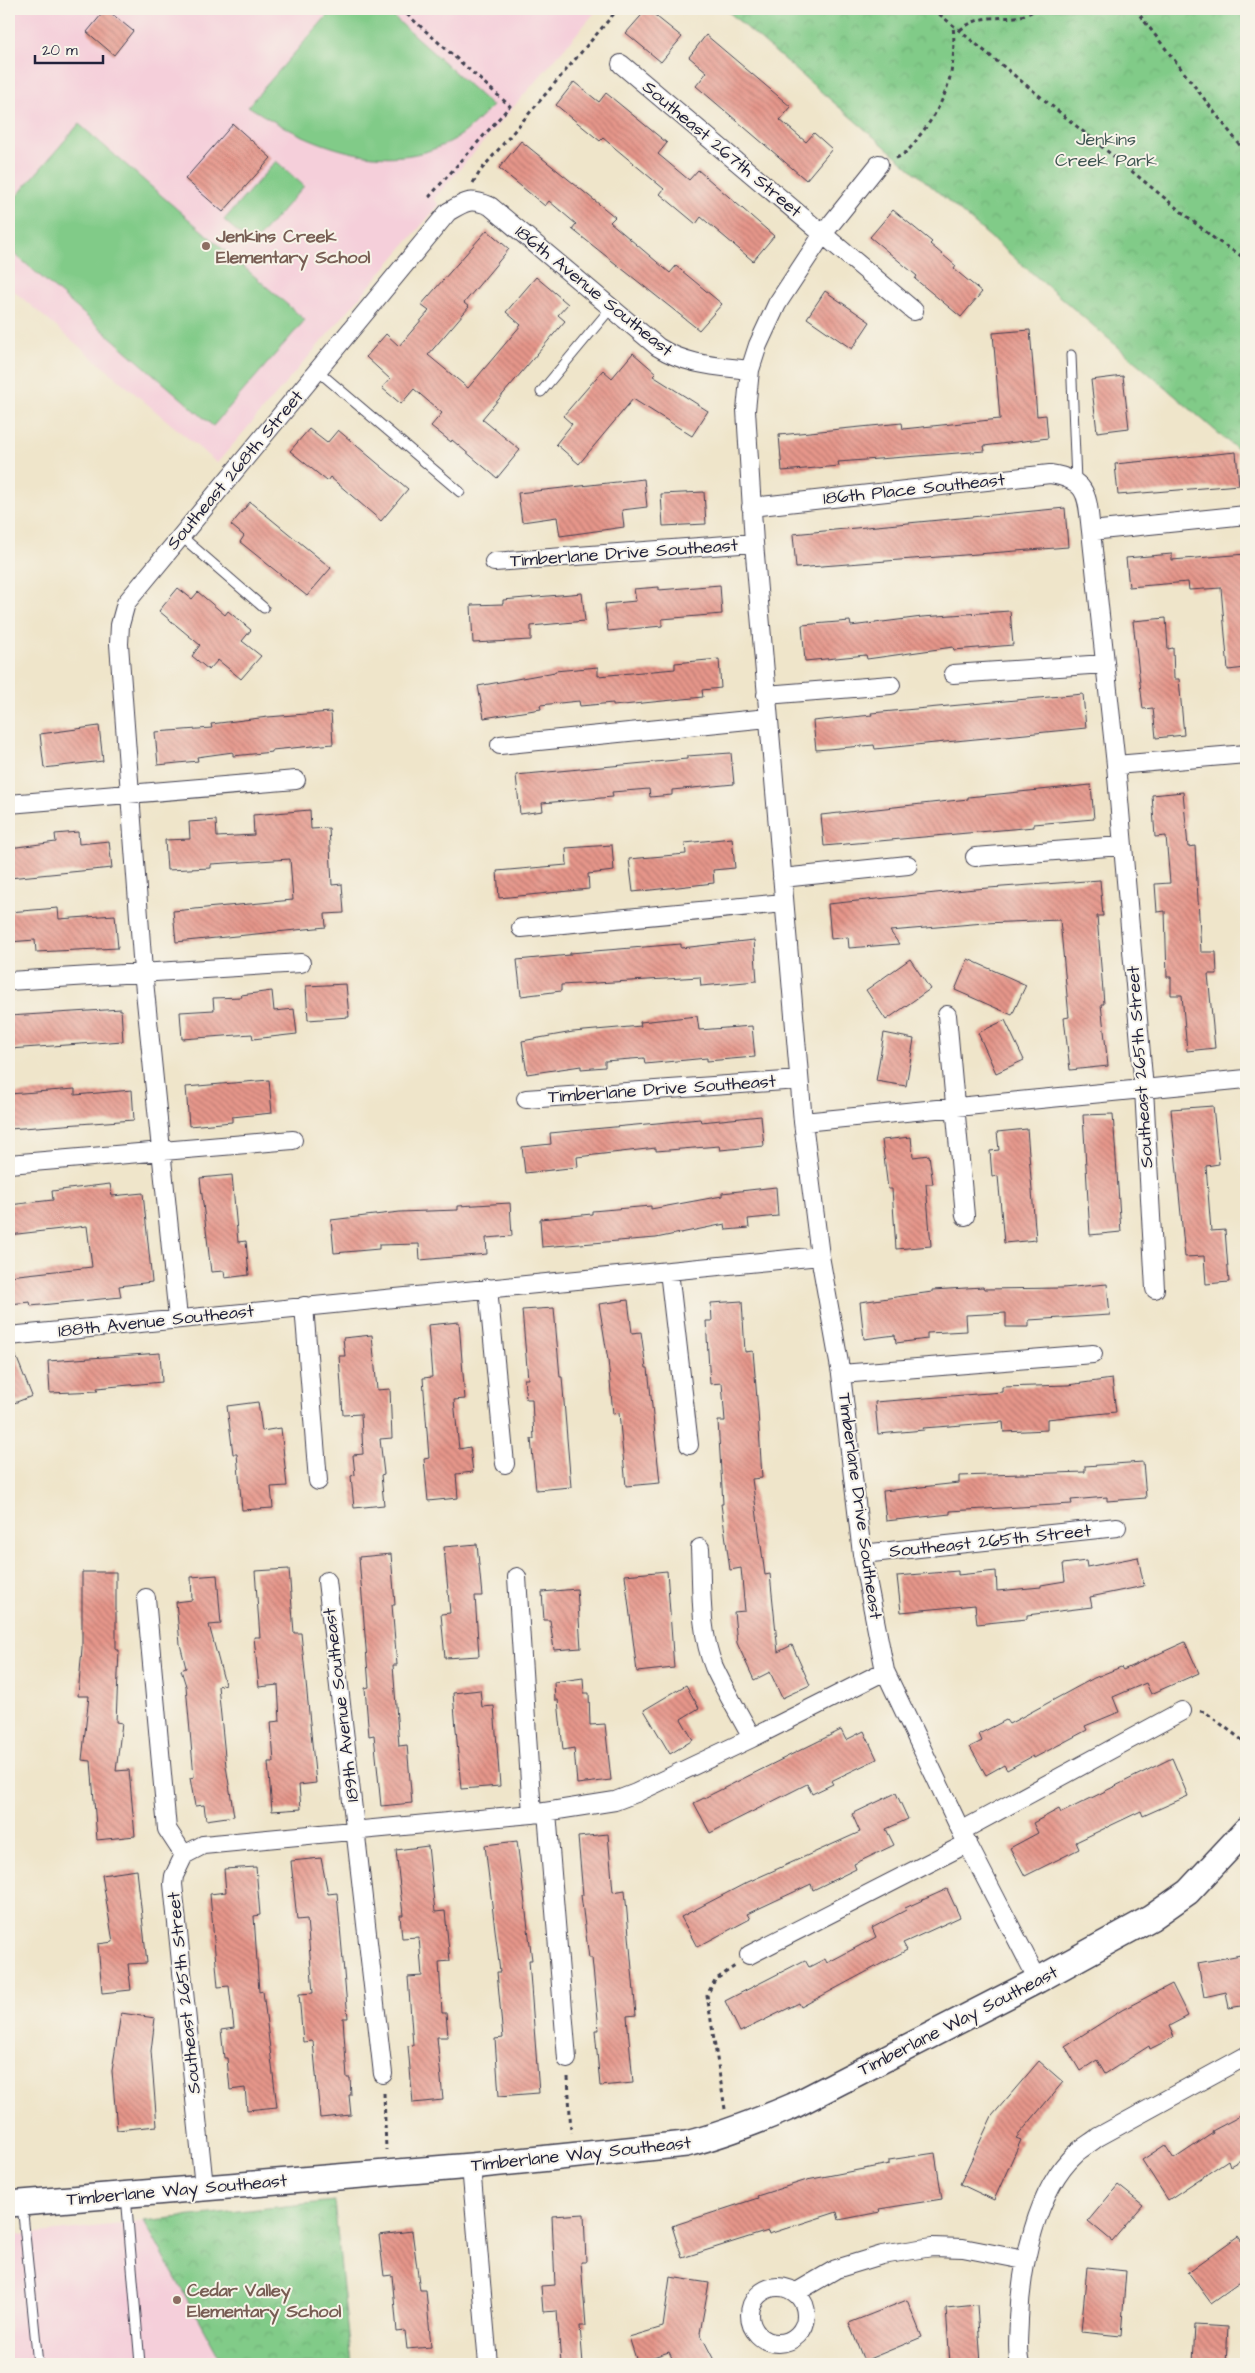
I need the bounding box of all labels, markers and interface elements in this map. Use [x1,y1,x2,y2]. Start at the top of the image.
scale bar [35,32,102,64]
text: 20 m [42,40,78,61]
street label: Southeast 267th Street [637,75,808,224]
park label: Jenkins Creek Park [1055,127,1157,173]
street label: 186th Avenue Southeast [510,219,679,363]
place label: Jenkins Creek Elementary School [215,224,371,271]
marker: Jenkins Creek Elementary School [200,240,212,252]
street label: Southeast 268th Street [161,384,310,555]
street label: 186th Place Southeast [822,467,1007,511]
street label: Timberlane Drive Southeast [509,533,740,573]
street label: Southeast 265th Street [1120,964,1160,1169]
street label: Timberlane Drive Southeast [547,1069,778,1109]
street label: 188th Avenue Southeast [57,1298,256,1344]
street label: Timberlane Drive Southeast [832,1391,888,1622]
street label: Southeast 265th Street [888,1518,1093,1564]
street label: 189th Avenue Southeast [317,1606,365,1804]
street label: Southeast 265th Street [161,1890,207,2095]
street label: Timberlane Way Southeast [854,1959,1063,2083]
street label: Timberlane Way Southeast [470,2130,693,2179]
street label: Timberlane Way Southeast [66,2168,289,2213]
place label: Cedar Valley Elementary School [187,2278,342,2325]
marker: Cedar Valley Elementary School [171,2294,183,2306]

